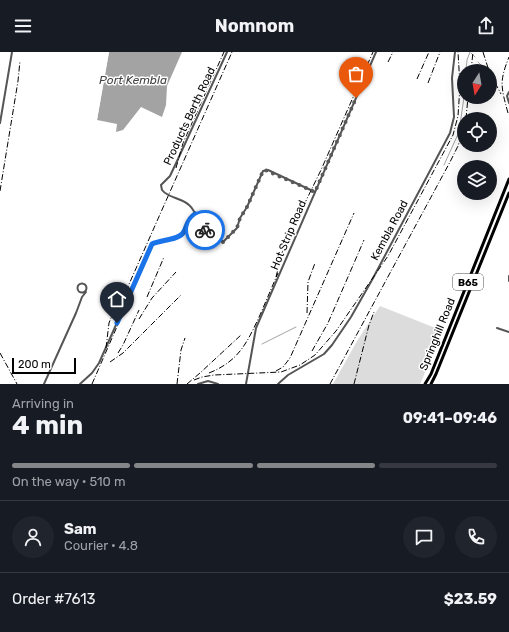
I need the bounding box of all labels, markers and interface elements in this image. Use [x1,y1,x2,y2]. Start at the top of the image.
icon: menu [12,15,34,37]
text: Nomnom [215,15,294,37]
icon: share [475,15,497,37]
pin [339,57,373,98]
icon: bag [345,63,367,85]
north arrow [457,64,497,104]
map controls [457,64,497,200]
street label: Products Berth Road [161,65,218,167]
water label: Port Kembla [99,73,167,87]
button: locate [457,112,497,152]
button: layers [457,160,497,200]
street label: Hot Strip Road [268,198,309,272]
street label: Kembla Road [368,198,411,263]
courier [185,210,225,250]
icon: bike [194,219,216,241]
road number: B65 [453,274,483,290]
pin [100,282,134,323]
icon: home [106,288,128,310]
street label: Springhill Road [417,296,458,372]
scale bar [12,356,76,375]
text: 200 m [18,358,51,371]
text: Arriving in [12,396,74,411]
text: 09:41–09:46 [403,409,497,427]
text: 4 min [12,410,83,441]
text: On the way · 510 m [12,474,126,489]
button: person [12,516,54,558]
button: chat [403,516,445,558]
button: phone [455,516,497,558]
text: Sam [64,520,97,538]
text: Courier · 4.8 [64,538,138,553]
text: Order #7613 [12,590,96,608]
text: $23.59 [444,590,497,608]

